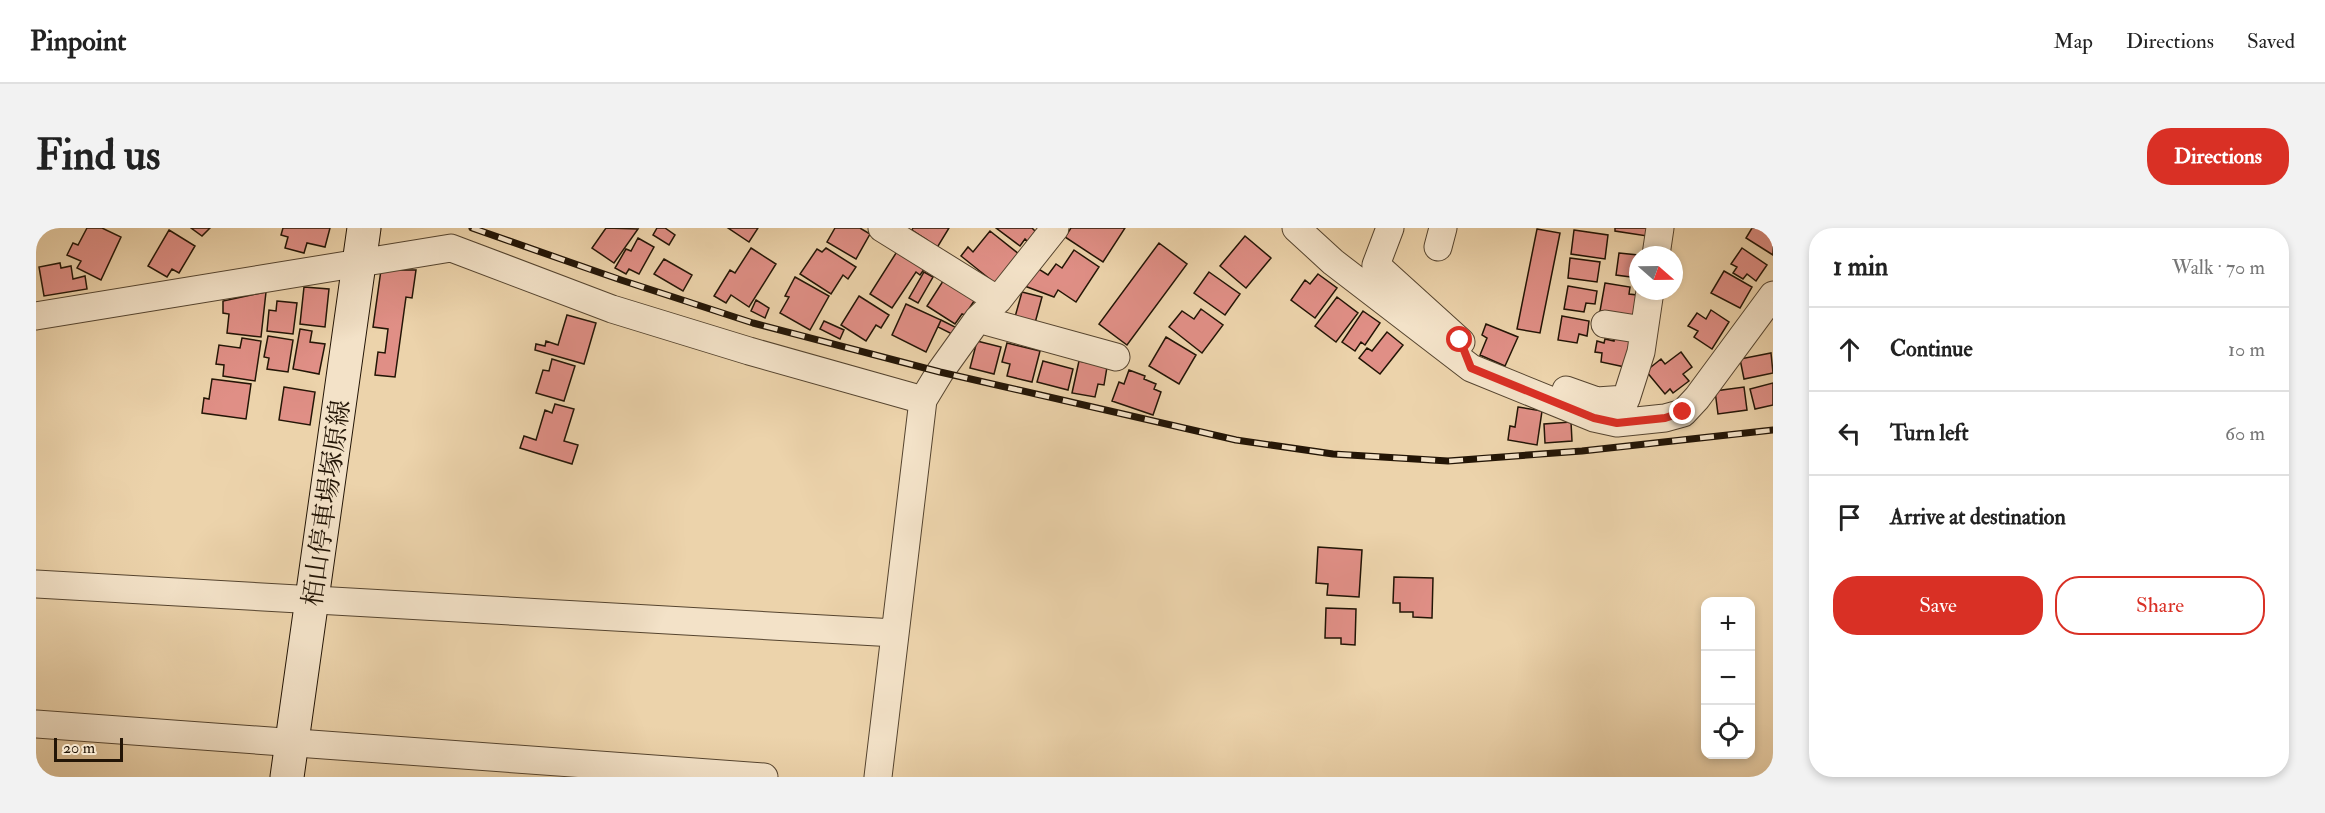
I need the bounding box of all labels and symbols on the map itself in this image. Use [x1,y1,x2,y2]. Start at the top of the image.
north arrow [1629,246,1683,300]
route start [1446,326,1472,352]
street label: 栢山停車場塚原線 [297,398,357,608]
route end [1669,398,1695,424]
scale bar [54,735,123,762]

